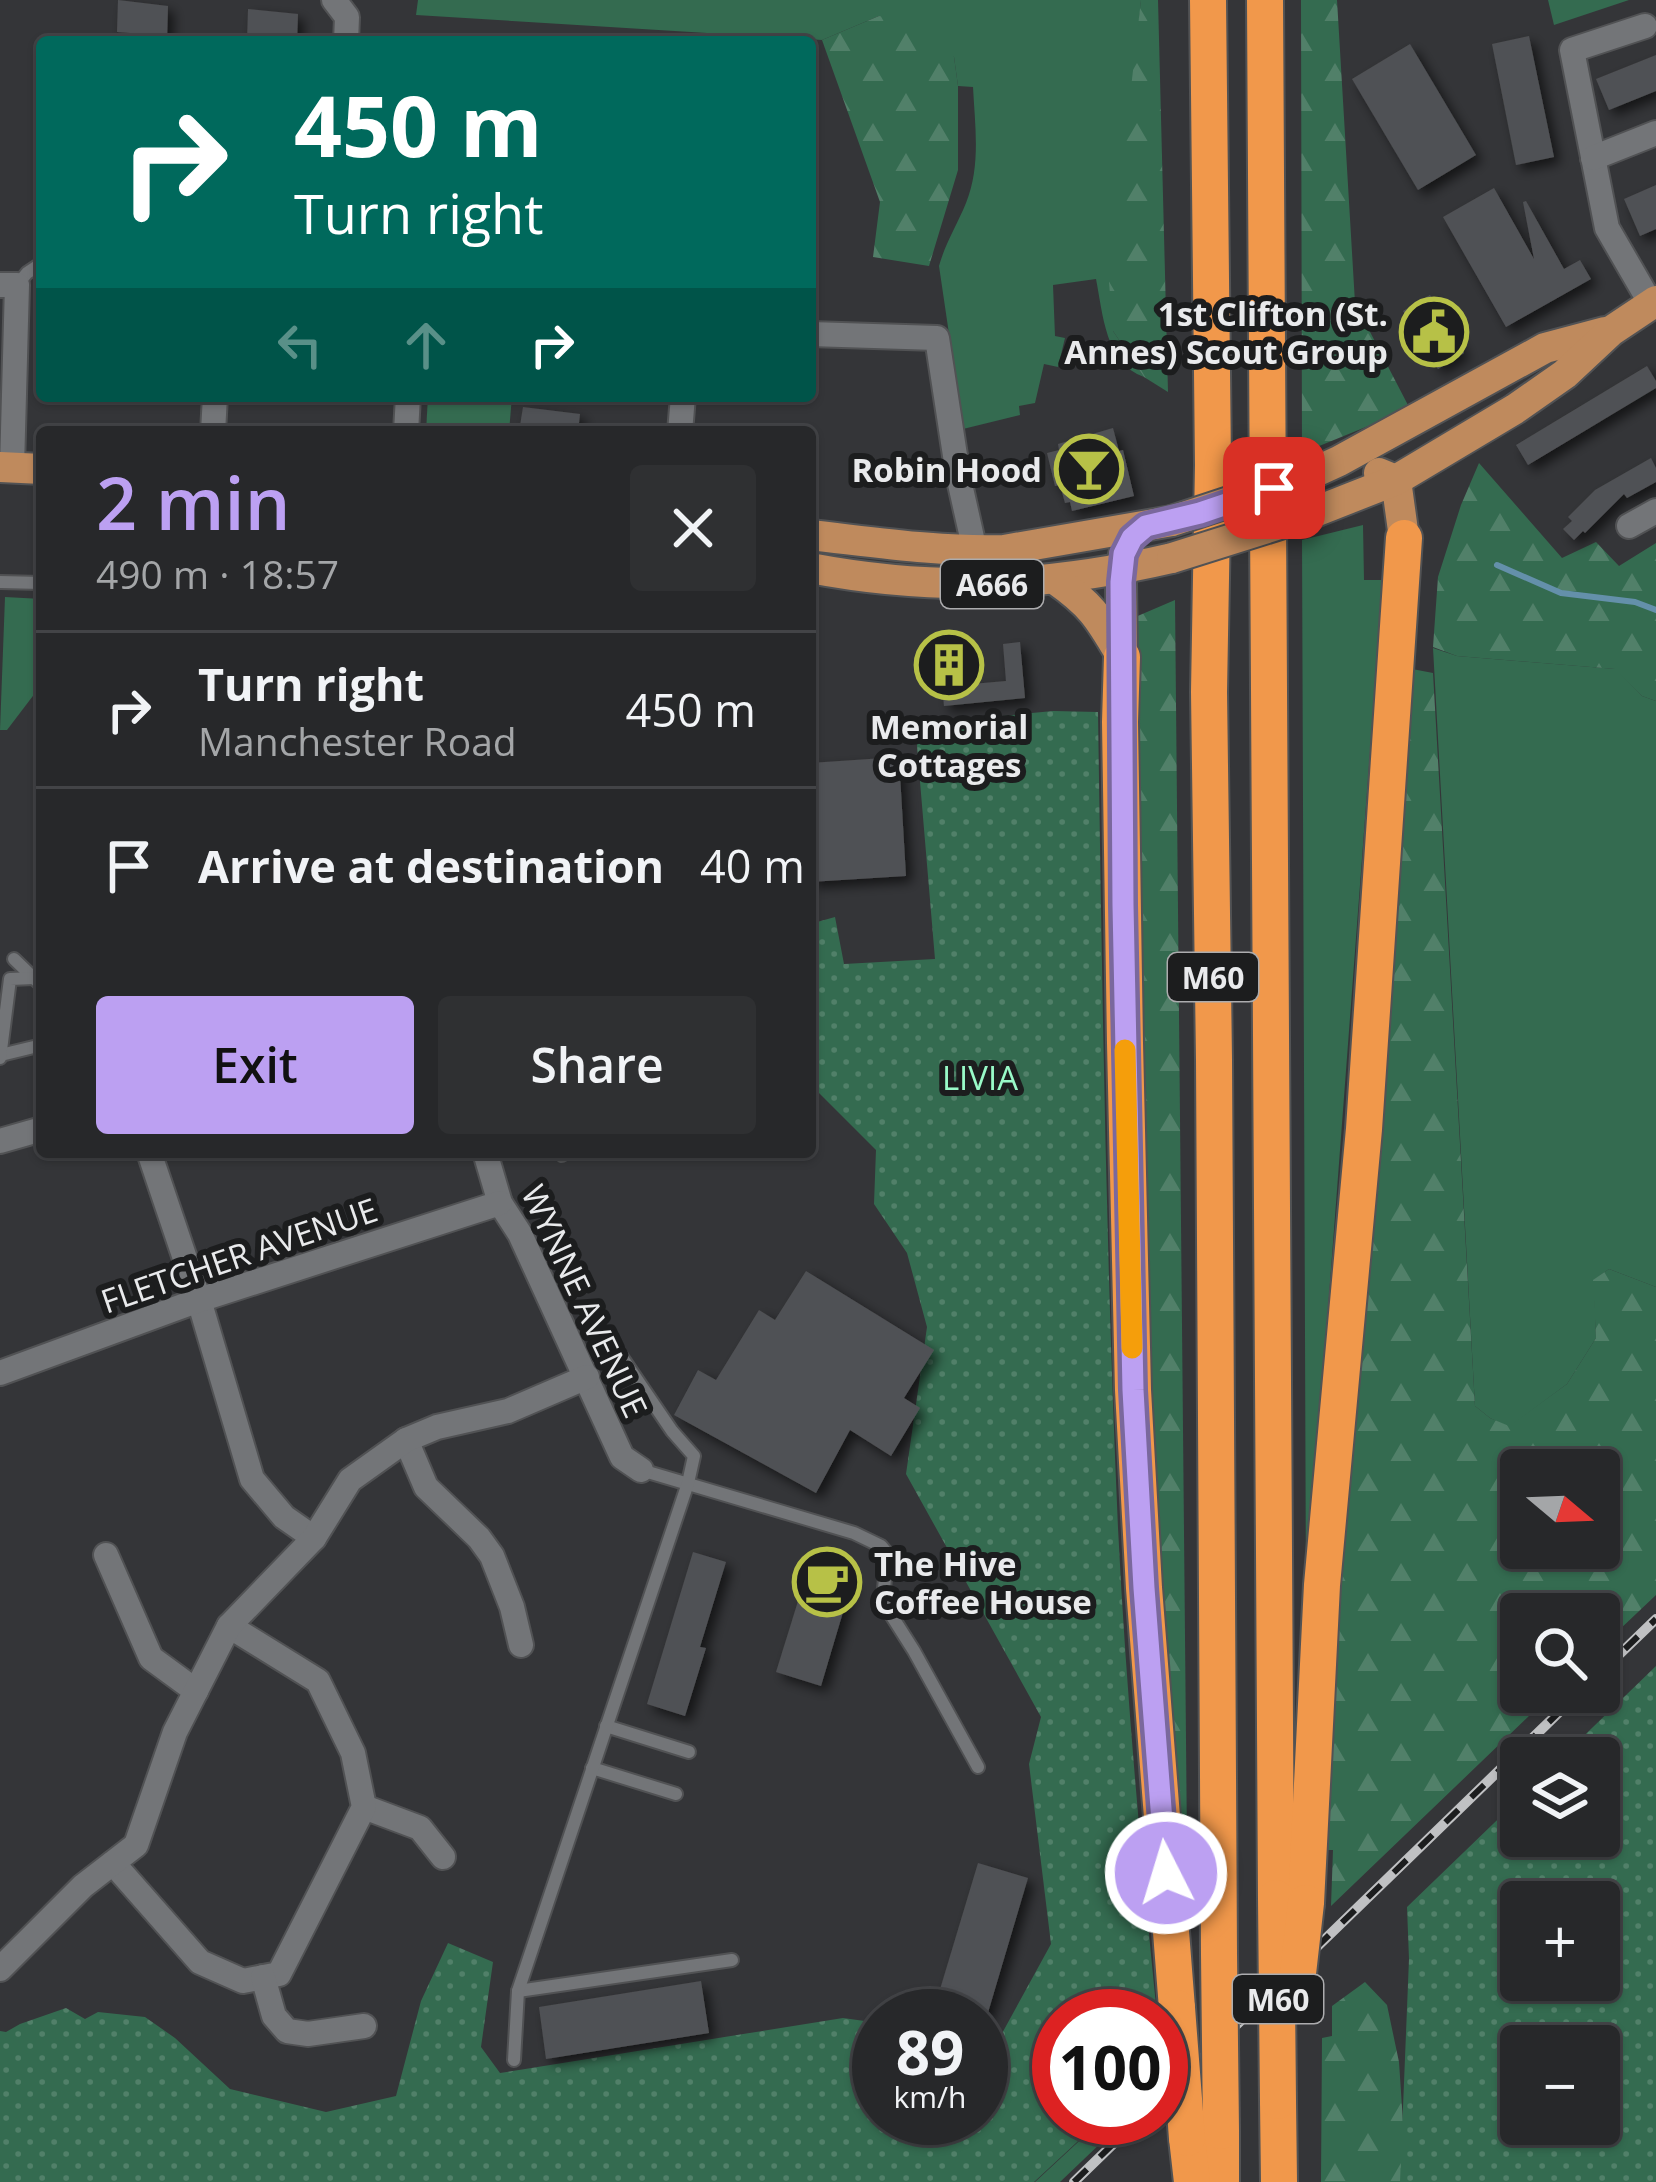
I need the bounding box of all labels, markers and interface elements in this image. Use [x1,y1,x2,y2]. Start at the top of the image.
text: 450 m [294,67,542,182]
icon: right [96,84,252,240]
text: Turn right [294,176,543,250]
place label: 1st Clifton (St. Annes) Scout Group [1064,291,1388,374]
public building icon: 1st Clifton (St. Annes) Scout Group [1399,297,1469,367]
icon: left [267,312,333,378]
icon: ahead [393,312,459,378]
icon: right [519,312,585,378]
bar icon: Robin Hood [1054,434,1124,504]
pin [1223,437,1325,539]
place label: Robin Hood [852,447,1042,492]
text: 2 min [96,453,290,551]
icon: arrive [1241,455,1307,521]
button: close [630,465,756,591]
text: 490 m · 18:57 [96,547,339,600]
road number: A666 [941,560,1043,608]
building icon: Memorial Cottages [914,630,984,700]
text: Turn right [198,653,424,714]
icon: right [96,677,162,743]
text: 450 m [625,679,756,740]
place label: Memorial Cottages [870,704,1028,787]
text: Manchester Road [198,714,517,767]
icon: arrive [96,833,162,899]
text: Arrive at destination [198,835,664,896]
text: 40 m [700,835,805,896]
road number: M60 [1168,953,1258,1001]
button: Exit [96,996,414,1134]
button: Share [438,996,756,1134]
park label: LIVIA [942,1055,1018,1100]
street label: WYNNE AVENUE [511,1177,659,1425]
street label: FLETCHER AVENUE [95,1187,383,1323]
north arrow [1500,1449,1620,1569]
map controls [1500,1449,1620,2145]
place label: The Hive Coffee House [874,1541,1092,1624]
cafe icon: The Hive Coffee House [792,1547,862,1617]
button: search [1500,1593,1620,1713]
button: layers [1500,1737,1620,1857]
position arrow [1103,1810,1229,1936]
button: + [1500,1881,1620,2001]
road number: M60 [1233,1975,1323,2023]
speed limit sign: 100 [1032,1989,1188,2145]
text: 89 [896,2011,964,2093]
button: − [1500,2025,1620,2145]
text: km/h [894,2076,966,2117]

